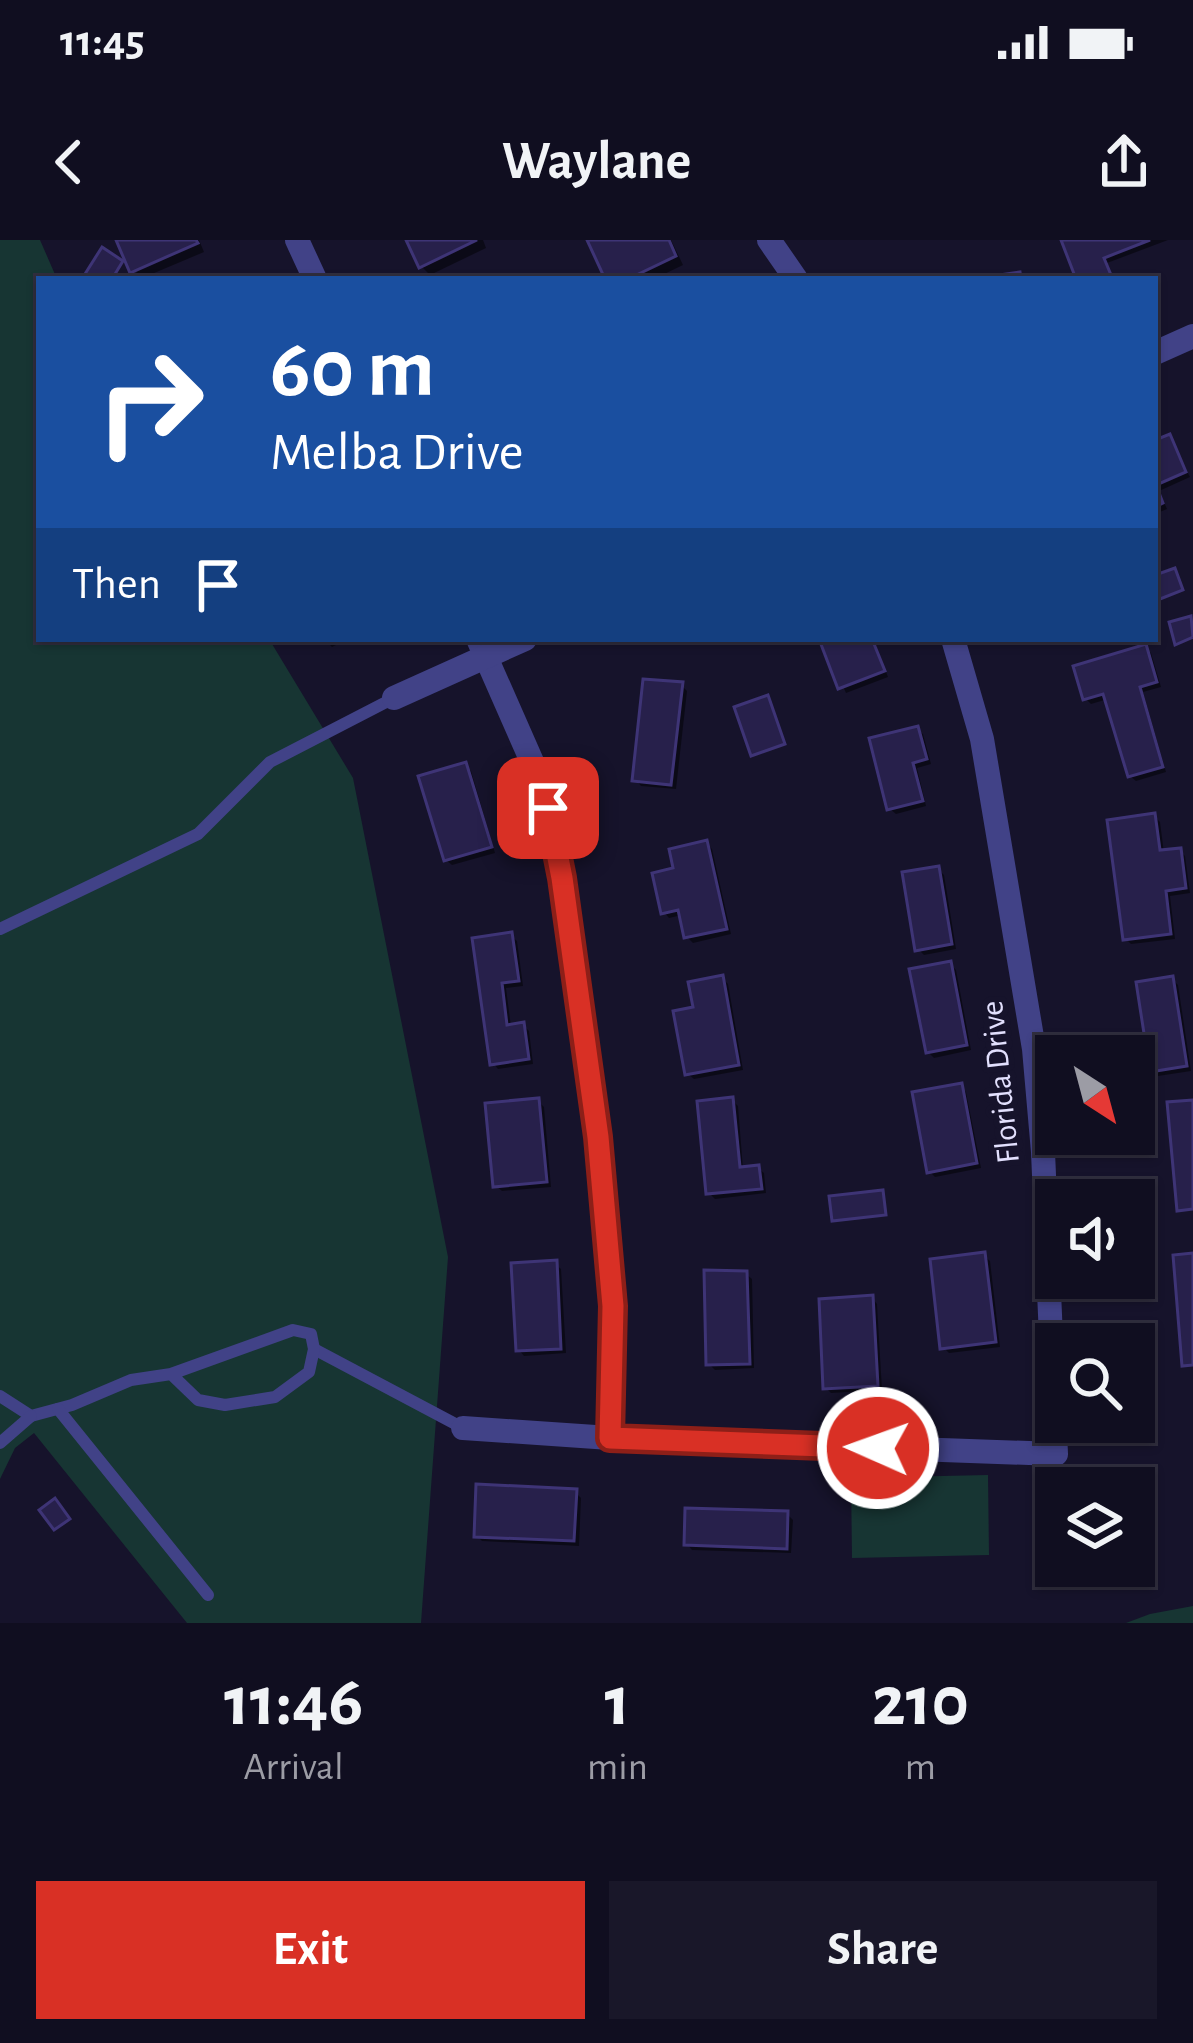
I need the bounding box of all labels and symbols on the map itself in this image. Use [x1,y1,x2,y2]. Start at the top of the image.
pin [497,757,599,859]
street label: Florida Drive [976,999,1026,1165]
north arrow [1035,1035,1155,1155]
position arrow [815,1385,941,1511]

